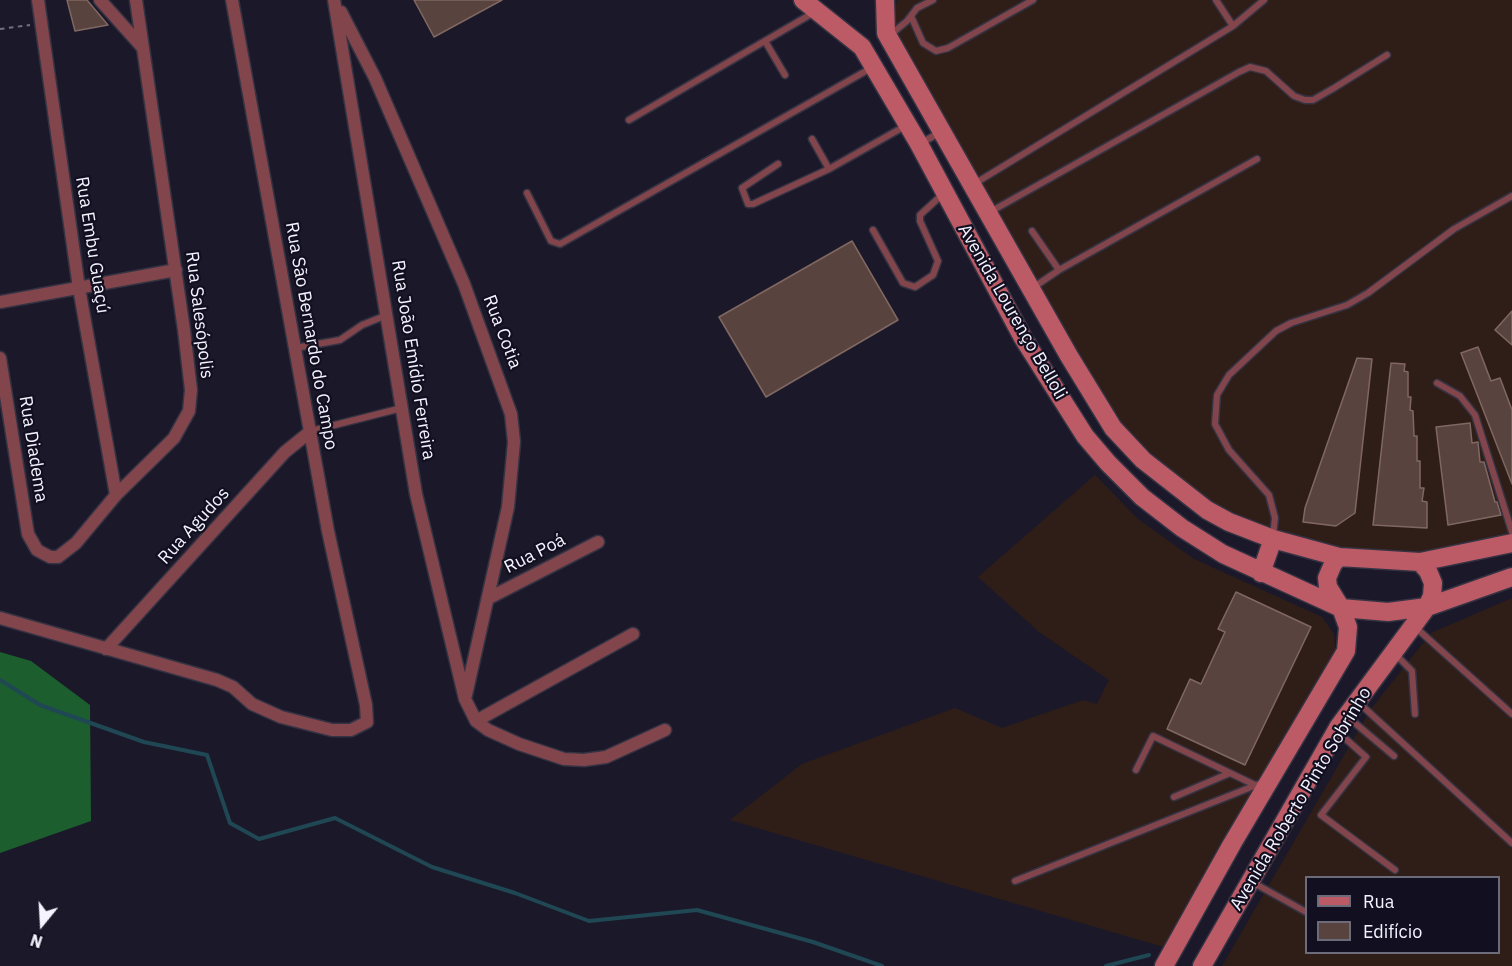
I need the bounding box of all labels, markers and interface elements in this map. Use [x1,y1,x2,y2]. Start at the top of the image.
street label: Rua Embu Guaçú [71,175,113,315]
street label: Rua São Bernardo do Campo [280,220,342,452]
street label: Avenida Lourenço Belloli [953,221,1071,403]
street label: Rua Salesópolis [180,250,218,380]
street label: Rua João Emídio Ferreira [387,259,439,461]
street label: Rua Cotia [478,292,526,372]
street label: Rua Diadema [14,394,52,504]
street label: Rua Agudos [154,483,234,569]
street label: Rua Poá [501,529,569,579]
street label: Avenida Roberto Pinto Sobrinho [1226,683,1376,915]
legend [1305,876,1500,954]
text: Rua [1363,890,1394,913]
north arrow [12,894,72,954]
text: Edifício [1363,920,1422,943]
text: N [28,930,45,952]

